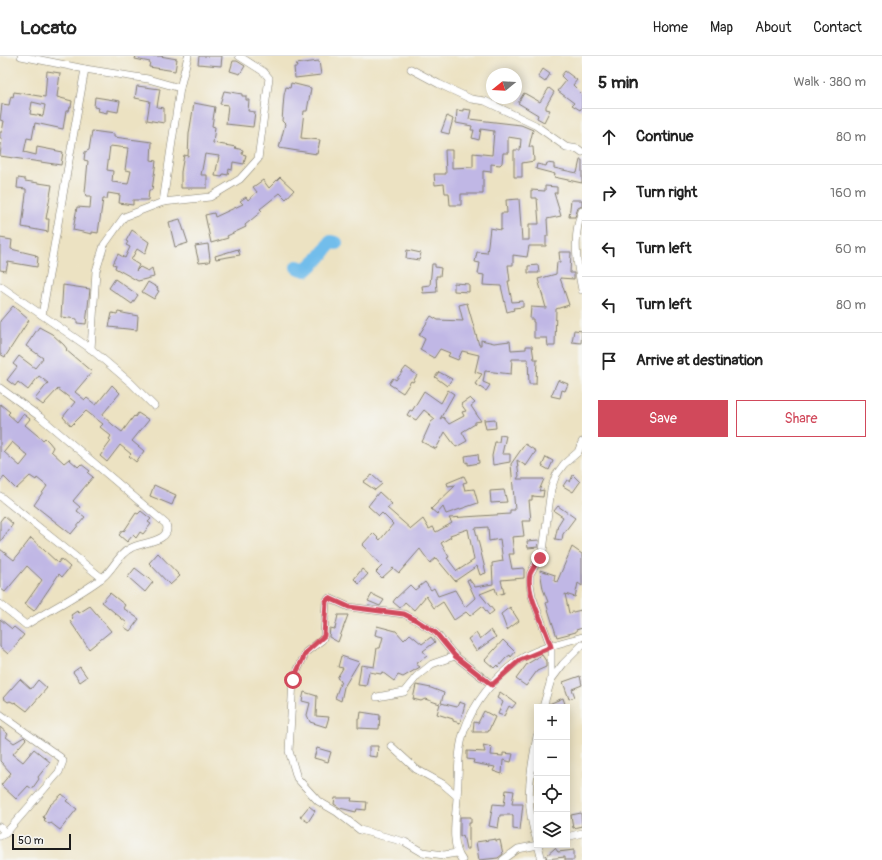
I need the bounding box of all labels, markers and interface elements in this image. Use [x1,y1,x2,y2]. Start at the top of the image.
text: Locato [20,16,77,40]
text: Home [653,19,688,36]
text: Map [710,19,733,36]
text: About [755,19,791,36]
text: Contact [813,19,862,36]
north arrow [486,68,522,104]
text: 5 min [598,72,638,93]
text: Walk · 380 m [793,74,866,90]
icon: ahead [598,126,620,148]
text: Continue [636,127,694,146]
text: 80 m [836,129,866,145]
icon: right [598,182,620,204]
text: Turn right [636,183,697,202]
text: 160 m [830,185,866,201]
icon: left [598,238,620,260]
text: Turn left [636,239,692,258]
text: 60 m [835,241,866,257]
icon: left [598,294,620,316]
text: Turn left [636,295,692,314]
text: 80 m [836,297,866,313]
icon: arrive [598,350,620,372]
text: Arrive at destination [636,351,763,370]
button: Save [598,400,728,437]
button: Share [736,400,866,437]
route end [531,549,549,567]
route start [284,671,302,689]
map controls [534,704,570,848]
button: + [534,704,570,740]
button: − [534,740,570,776]
button: locate [534,776,570,812]
button: layers [534,812,570,848]
scale bar [12,832,71,851]
text: 50 m [18,834,44,847]

